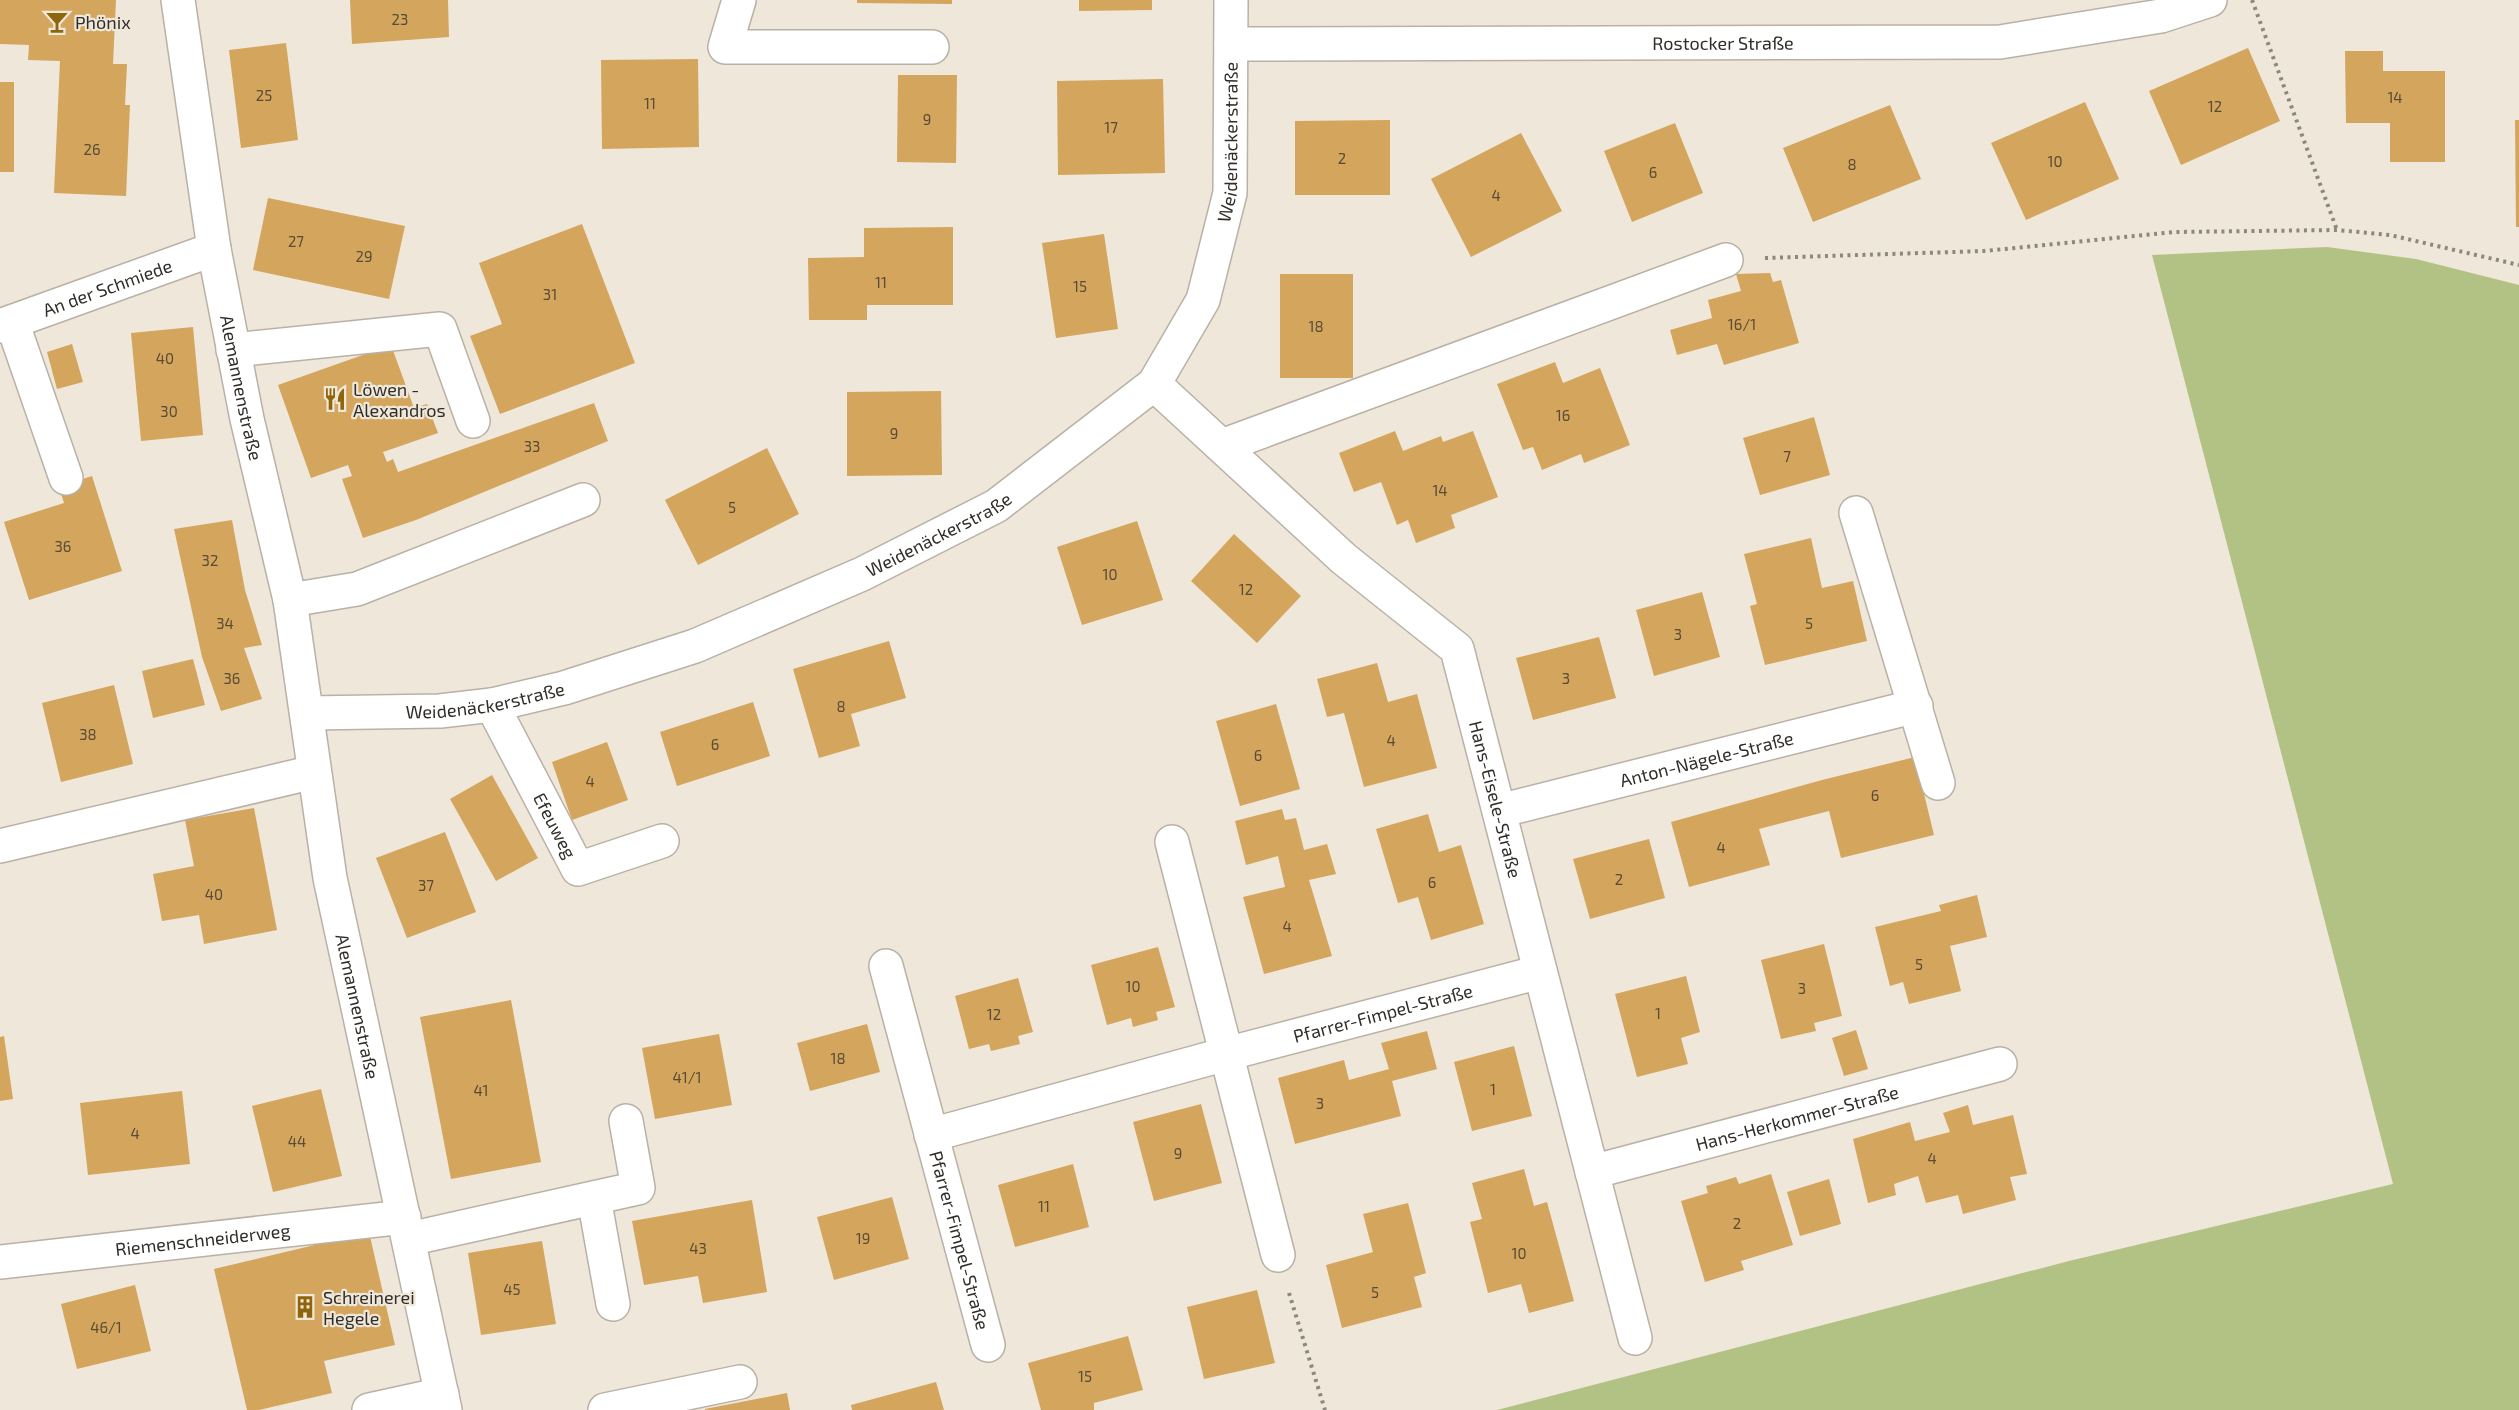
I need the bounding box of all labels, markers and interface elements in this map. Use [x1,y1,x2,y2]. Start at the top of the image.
bar icon: Phönix [44,9,70,35]
house number: 23 [392,10,408,28]
place label: Phönix [75,11,131,33]
street label: Rostocker Straße [1652,32,1794,54]
street label: Weidenäckerstraße [1212,62,1242,224]
house number: 25 [256,86,272,104]
house number: 14 [2387,88,2403,106]
house number: 11 [644,94,656,112]
house number: 12 [2208,97,2222,115]
house number: 9 [923,110,931,128]
house number: 17 [1104,118,1118,136]
house number: 26 [83,140,101,158]
house number: 2 [1338,149,1346,167]
house number: 10 [2047,152,2063,170]
house number: 8 [1847,155,1857,173]
house number: 6 [1649,163,1657,181]
house number: 4 [1491,186,1501,204]
house number: 27 [288,232,304,250]
house number: 29 [355,247,373,265]
street label: An der Schmiede [40,254,175,321]
house number: 11 [875,273,887,291]
house number: 15 [1073,277,1087,295]
house number: 31 [543,285,557,303]
street label: Alemannenstraße [216,313,267,463]
house number: 16/1 [1728,315,1756,333]
house number: 18 [1308,317,1324,335]
house number: 40 [156,349,174,367]
place label: Löwen - Alexandros [353,378,446,421]
restaurant icon: Löwen - Alexandros [322,386,348,412]
house number: 30 [160,402,178,420]
house number: 16 [1556,406,1570,424]
house number: 9 [890,424,898,442]
house number: 33 [524,437,540,455]
house number: 7 [1783,447,1791,465]
house number: 14 [1432,481,1448,499]
street label: Weidenäckerstraße [862,487,1016,581]
house number: 5 [728,498,736,516]
house number: 36 [55,537,71,555]
house number: 32 [202,551,218,569]
house number: 10 [1102,565,1118,583]
house number: 12 [1239,580,1253,598]
house number: 34 [216,614,234,632]
house number: 5 [1805,614,1813,632]
house number: 3 [1674,625,1682,643]
house number: 36 [224,669,240,687]
house number: 3 [1562,669,1570,687]
street label: Weidenäckerstraße [405,677,567,723]
house number: 8 [836,697,846,715]
street label: Hans-Eisele-Straße [1465,718,1527,880]
house number: 38 [79,725,97,743]
street label: Anton-Nägele-Straße [1617,726,1796,791]
house number: 4 [1386,731,1396,749]
house number: 6 [711,735,719,753]
house number: 6 [1254,746,1262,764]
house number: 4 [585,772,595,790]
house number: 6 [1871,786,1879,804]
street label: Efeuweg [529,789,581,862]
house number: 4 [1716,838,1726,856]
house number: 2 [1615,870,1623,888]
house number: 6 [1428,873,1436,891]
house number: 37 [418,876,434,894]
house number: 40 [205,885,223,903]
house number: 4 [1282,917,1292,935]
street label: Alemannenstraße [331,932,384,1081]
house number: 5 [1915,955,1923,973]
house number: 10 [1125,977,1141,995]
street label: Pfarrer-Fimpel-Straße [1291,979,1475,1047]
house number: 3 [1798,979,1806,997]
house number: 1 [1655,1004,1661,1022]
house number: 12 [987,1005,1001,1023]
house number: 18 [830,1049,846,1067]
house number: 41/1 [673,1068,701,1086]
house number: 1 [1490,1080,1496,1098]
street label: Hans-Herkommer-Straße [1693,1080,1901,1155]
house number: 41 [473,1081,489,1099]
house number: 3 [1316,1094,1324,1112]
house number: 4 [130,1124,140,1142]
house number: 44 [288,1132,306,1150]
house number: 9 [1174,1144,1182,1162]
street label: Pfarrer-Fimpel-Straße [925,1148,994,1332]
house number: 4 [1927,1149,1937,1167]
house number: 11 [1038,1197,1050,1215]
house number: 2 [1733,1214,1741,1232]
street label: Riemenschneiderweg [114,1219,291,1260]
house number: 19 [856,1229,870,1247]
house number: 43 [689,1239,707,1257]
house number: 10 [1511,1244,1527,1262]
house number: 45 [503,1280,521,1298]
house number: 5 [1371,1283,1379,1301]
place label: Schreinerei Hegele [323,1286,415,1329]
building icon: Schreinerei Hegele [292,1294,318,1320]
house number: 46/1 [90,1318,122,1336]
house number: 15 [1078,1367,1092,1385]

